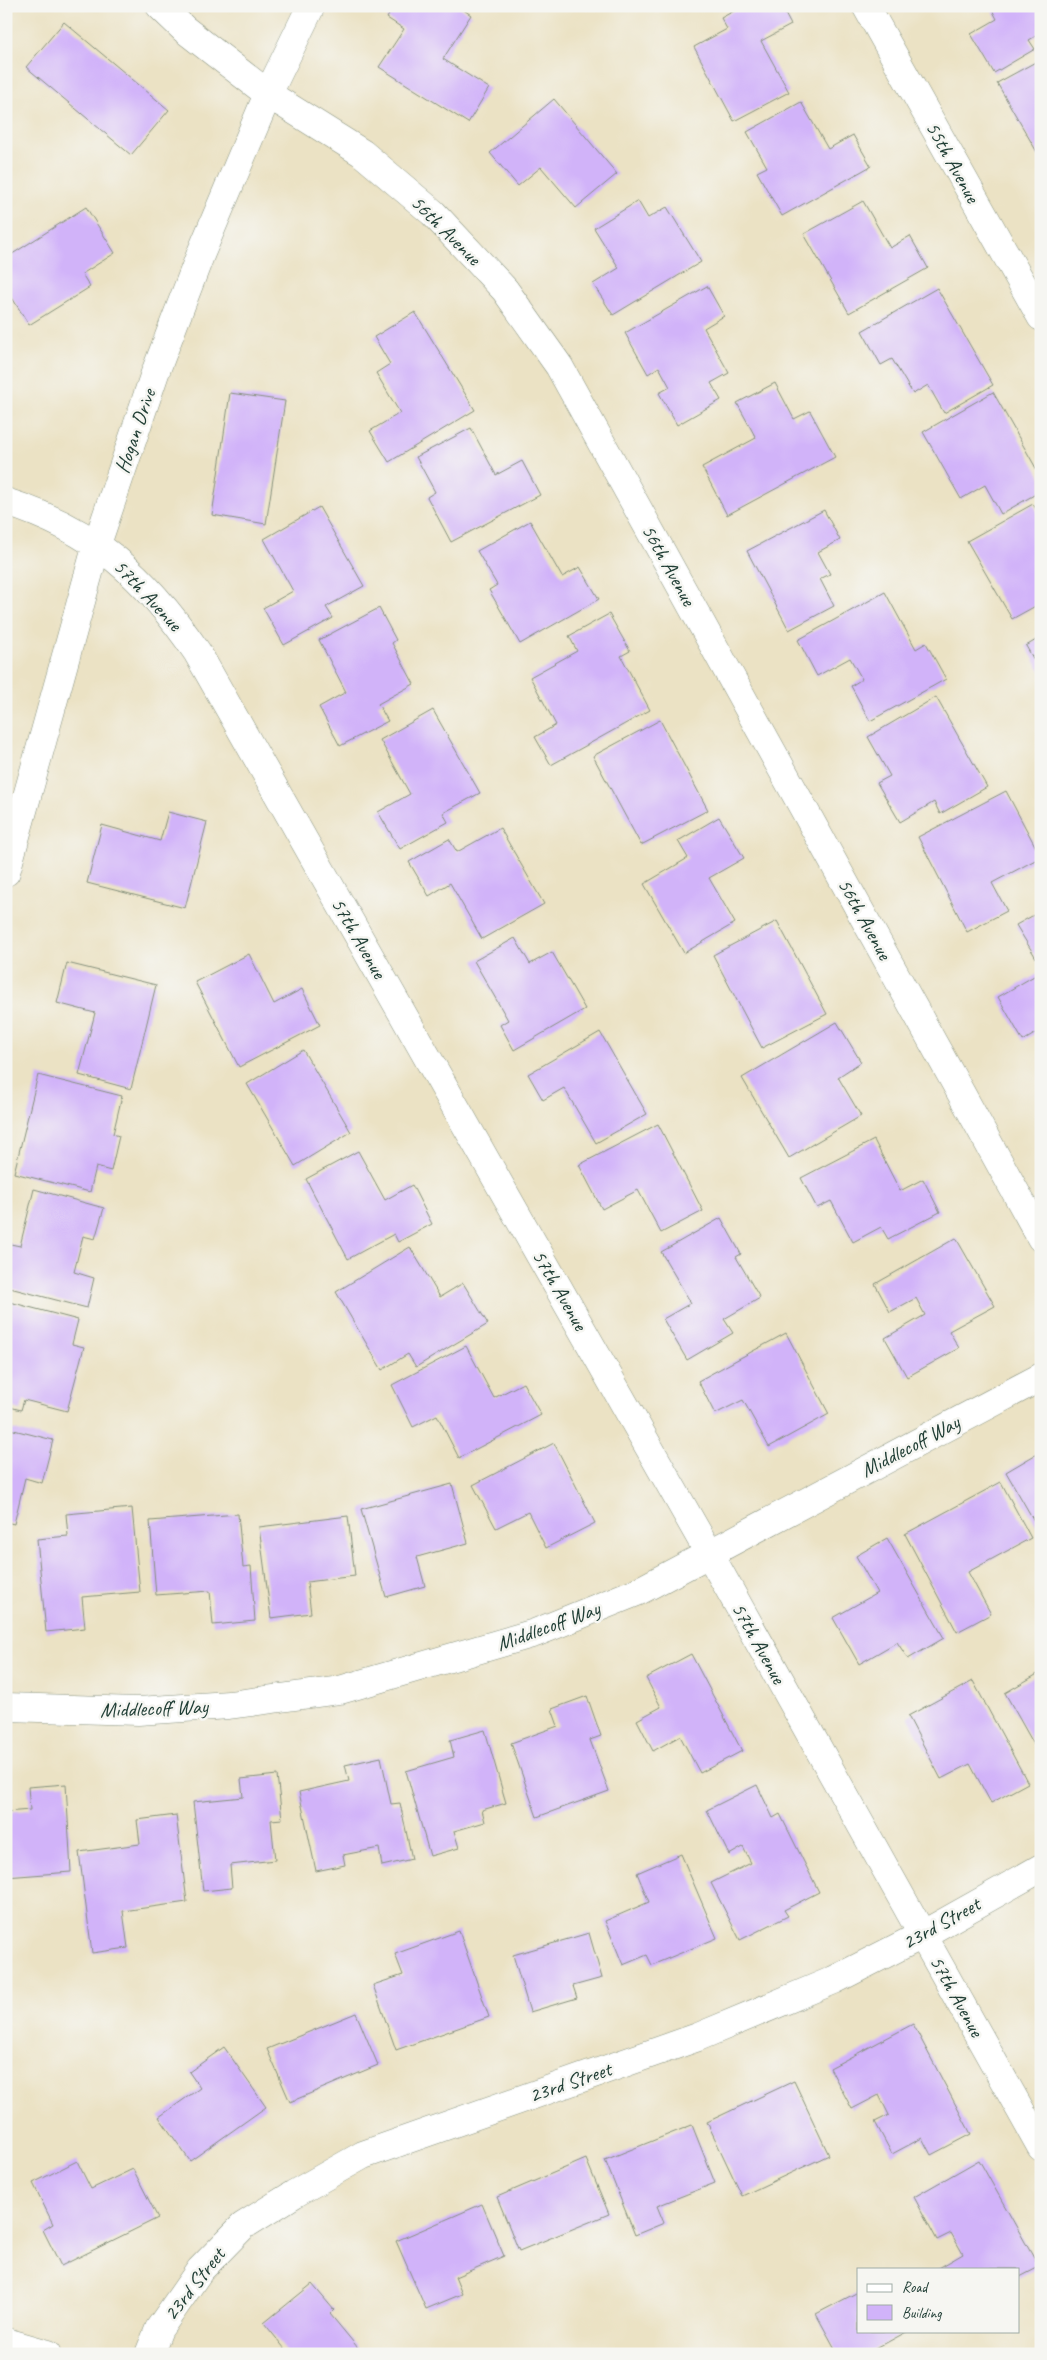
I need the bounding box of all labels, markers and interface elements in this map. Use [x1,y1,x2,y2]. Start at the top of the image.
street label: 55th Avenue [920,117,986,208]
street label: 56th Avenue [405,189,487,271]
street label: Hogan Drive [109,384,162,476]
street label: 56th Avenue [636,520,702,611]
street label: 57th Avenue [108,554,189,637]
street label: 56th Avenue [832,874,898,965]
street label: 57th Avenue [326,893,393,984]
street label: 57th Avenue [527,1245,594,1336]
street label: Middlecoff Way [856,1408,965,1483]
street label: Middlecoff Way [493,1595,605,1657]
street label: 57th Avenue [726,1598,792,1689]
street label: Middlecoff Way [100,1693,210,1723]
street label: 23rd Street [897,1890,986,1955]
street label: 57th Avenue [924,1951,990,2042]
street label: 23rd Street [526,2055,616,2108]
street label: 23rd Street [158,2241,232,2326]
legend [857,2268,1020,2332]
text: Road [902,2278,929,2297]
text: Building [902,2304,942,2323]

